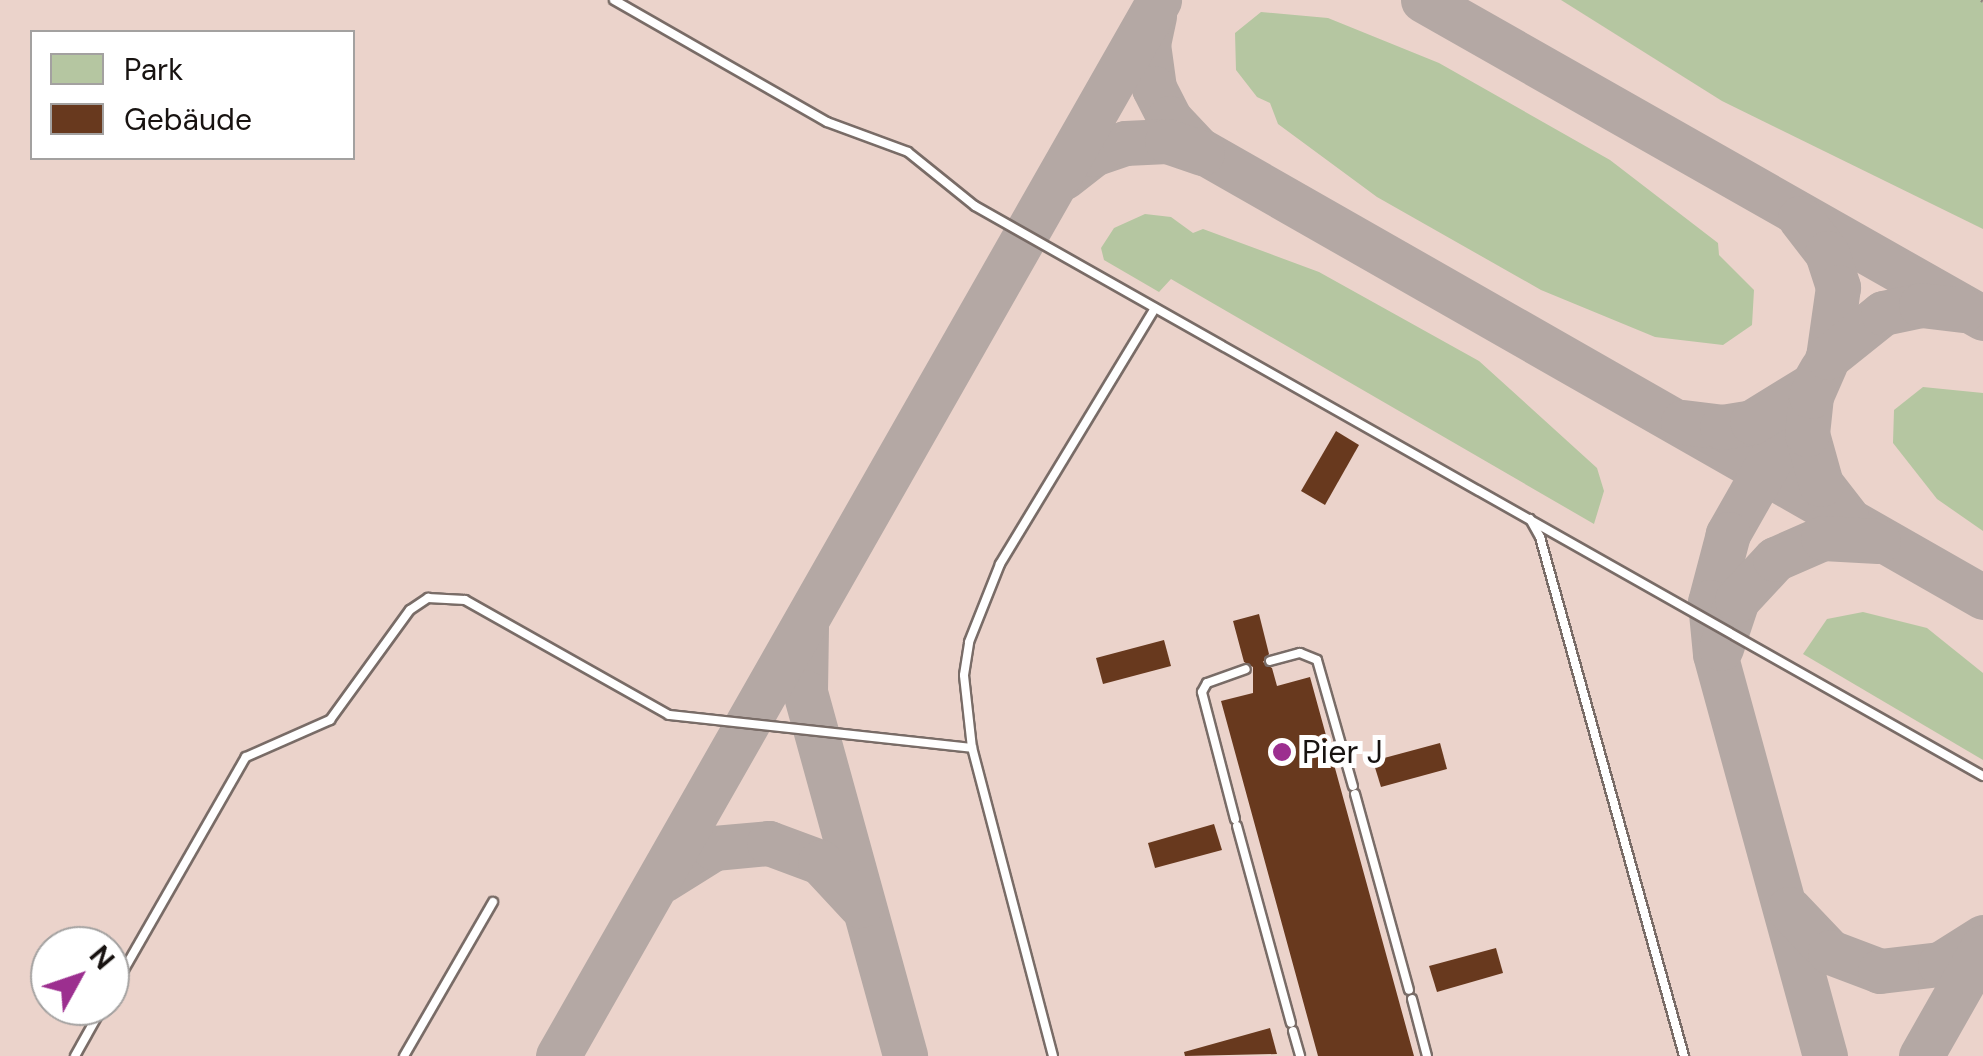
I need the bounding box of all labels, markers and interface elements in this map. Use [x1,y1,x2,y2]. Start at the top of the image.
legend [30,30,355,160]
text: Park [124,50,183,89]
text: Gebäude [124,100,252,139]
place label: Pier J [1302,733,1383,771]
marker: Pier J [1271,741,1293,763]
north arrow [30,926,130,1026]
text: N [81,938,123,977]

